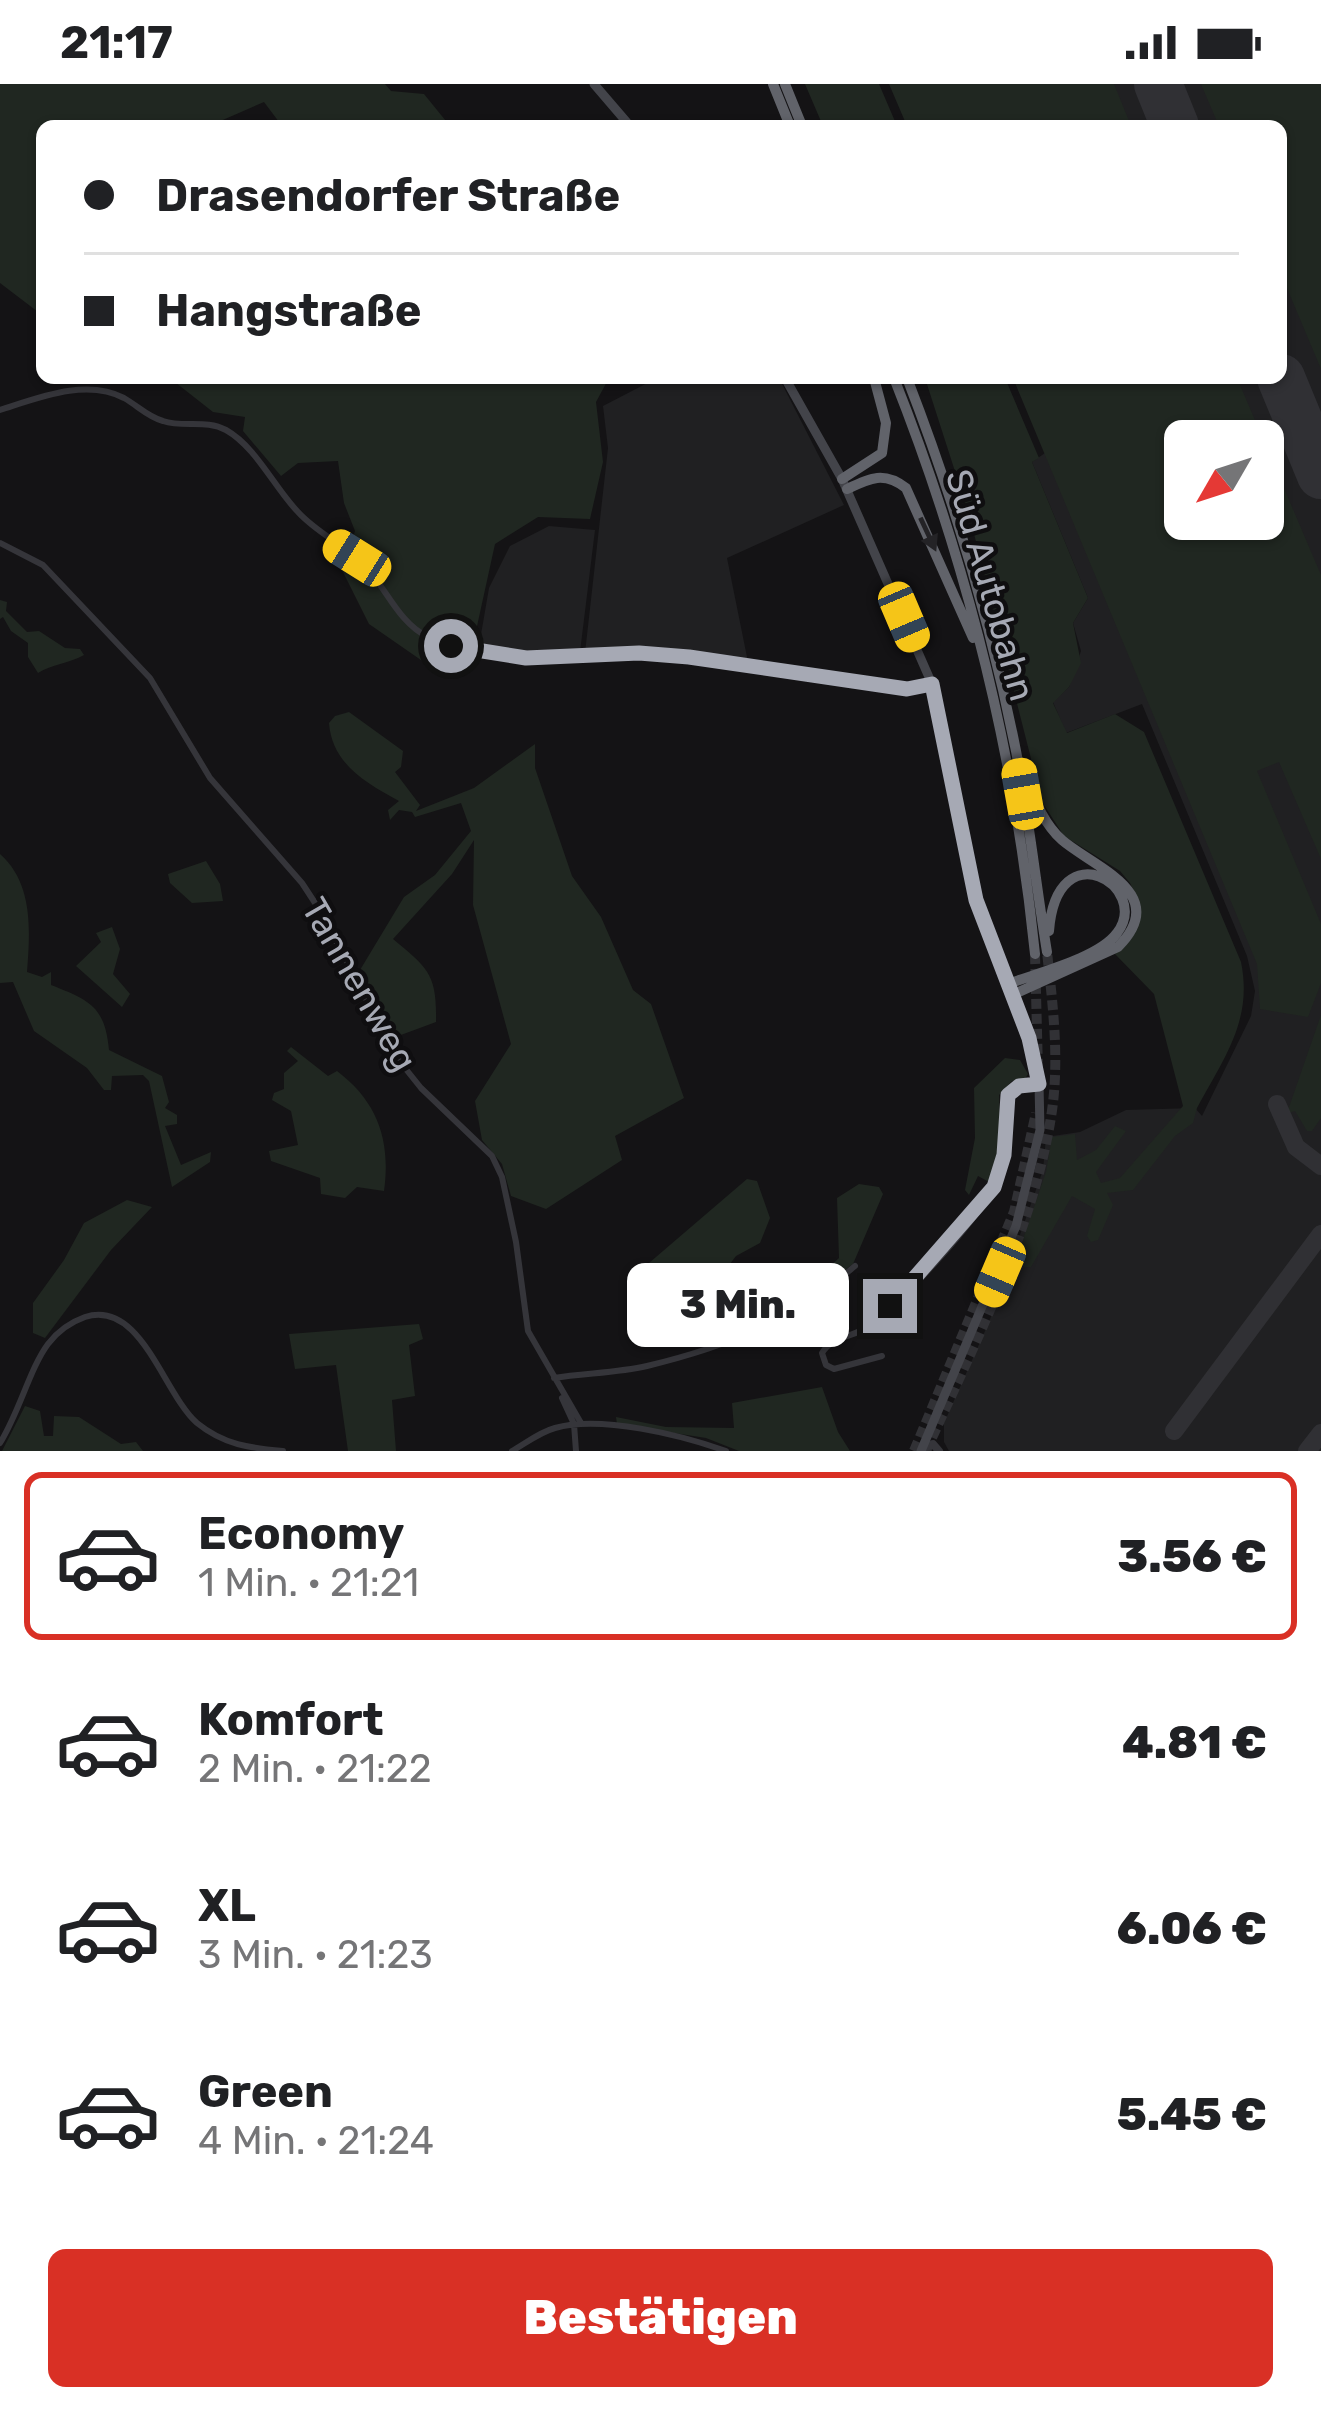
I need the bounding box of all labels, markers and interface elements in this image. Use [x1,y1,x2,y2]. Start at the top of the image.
text: 21:17 [60,16,173,69]
text: Drasendorfer Straße [156,169,620,222]
text: Hangstraße [156,284,421,337]
north arrow [1164,420,1284,540]
map controls [1164,420,1284,540]
street label: Süd Autobahn [937,464,1044,706]
one-way arrow [918,517,938,552]
car [317,524,397,592]
car [873,577,935,657]
route start [424,619,478,673]
car [999,755,1047,833]
street label: Tannenweg [293,890,426,1078]
car [969,1232,1031,1312]
callout: 3 Min. [626,1264,848,1348]
route end [863,1279,917,1333]
text: 3 Min. [680,1282,796,1328]
icon: car [54,1502,162,1610]
text: Economy [198,1507,404,1560]
text: 3.56 € [1117,1530,1267,1583]
text: 1 Min. · 21:21 [198,1560,419,1606]
icon: car [54,1688,162,1796]
text: Komfort [198,1693,384,1746]
text: 4.81 € [1122,1716,1267,1769]
text: 2 Min. · 21:22 [198,1746,432,1792]
icon: car [54,1874,162,1982]
text: XL [198,1879,256,1932]
text: 6.06 € [1117,1902,1267,1955]
text: 3 Min. · 21:23 [198,1932,433,1978]
icon: car [54,2060,162,2168]
text: Green [198,2065,333,2118]
text: 5.45 € [1117,2088,1267,2141]
text: 4 Min. · 21:24 [198,2118,434,2164]
button: Bestätigen [48,2249,1273,2387]

